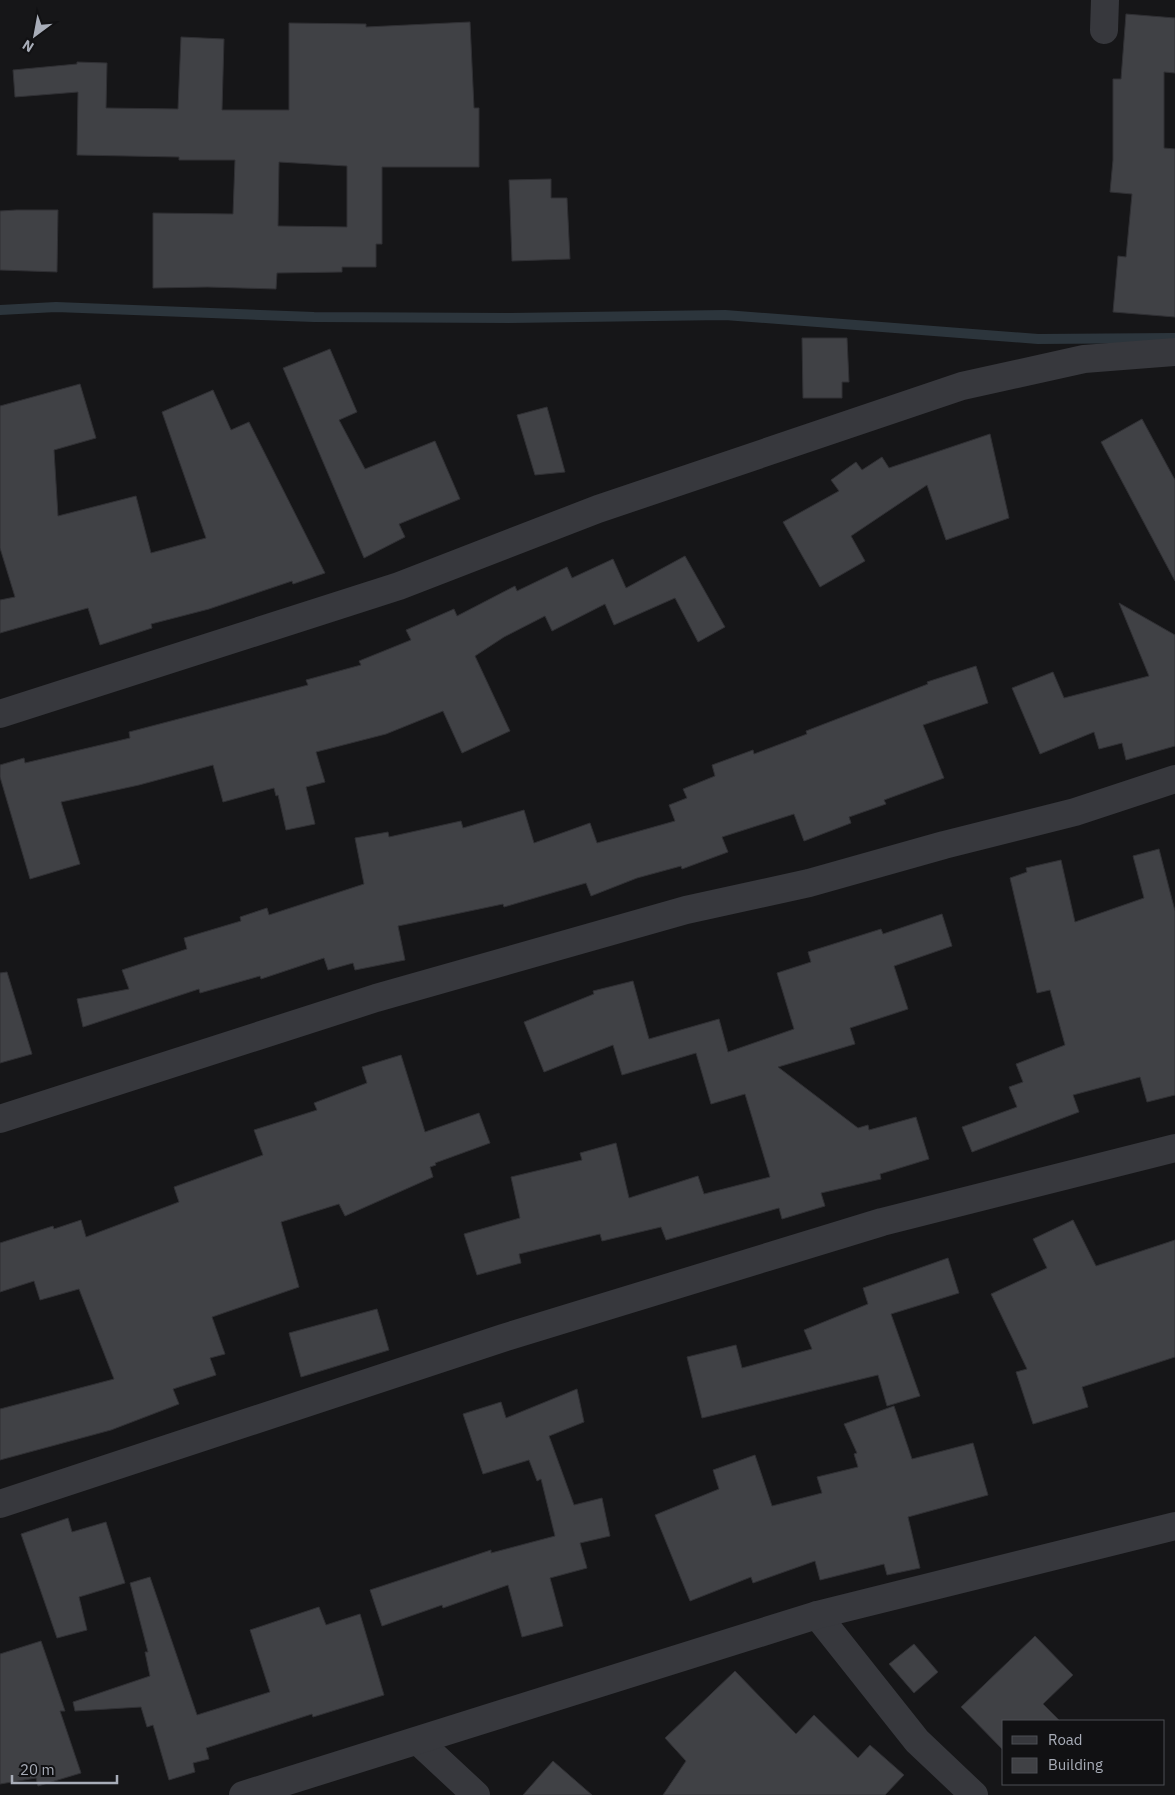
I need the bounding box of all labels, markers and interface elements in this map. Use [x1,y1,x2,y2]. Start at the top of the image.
north arrow [10,10,60,60]
text: N [19,36,37,56]
legend [1002,1720,1165,1785]
text: Road [1048,1730,1083,1749]
scale bar [12,1752,118,1784]
text: Building [1048,1755,1103,1774]
text: 20 m [20,1760,55,1779]

